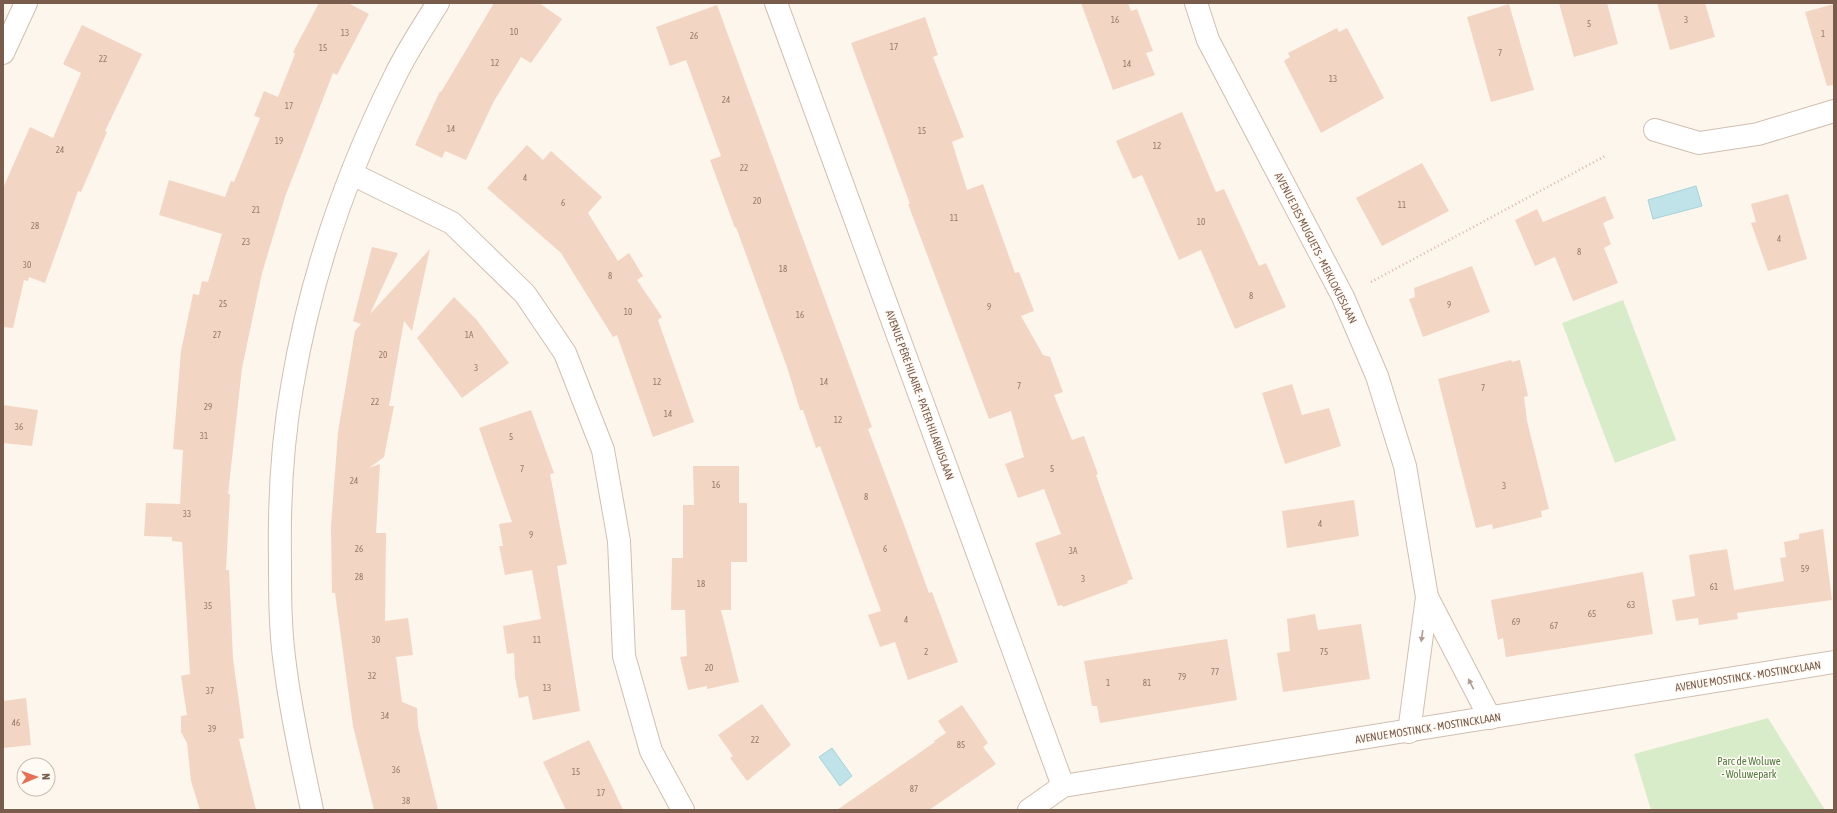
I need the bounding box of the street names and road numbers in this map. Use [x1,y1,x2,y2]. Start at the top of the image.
street label: AVENUE DES MUGUETS - MEIKLOKJESLAAN [1273,170,1359,326]
street label: AVENUE PÈRE HILAIRE - PATER HILARIUSLAAN [884,308,956,482]
street label: AVENUE MOSTINCK - MOSTINCKLAAN [1674,659,1822,693]
street label: AVENUE MOSTINCK - MOSTINCKLAAN [1354,711,1502,745]

